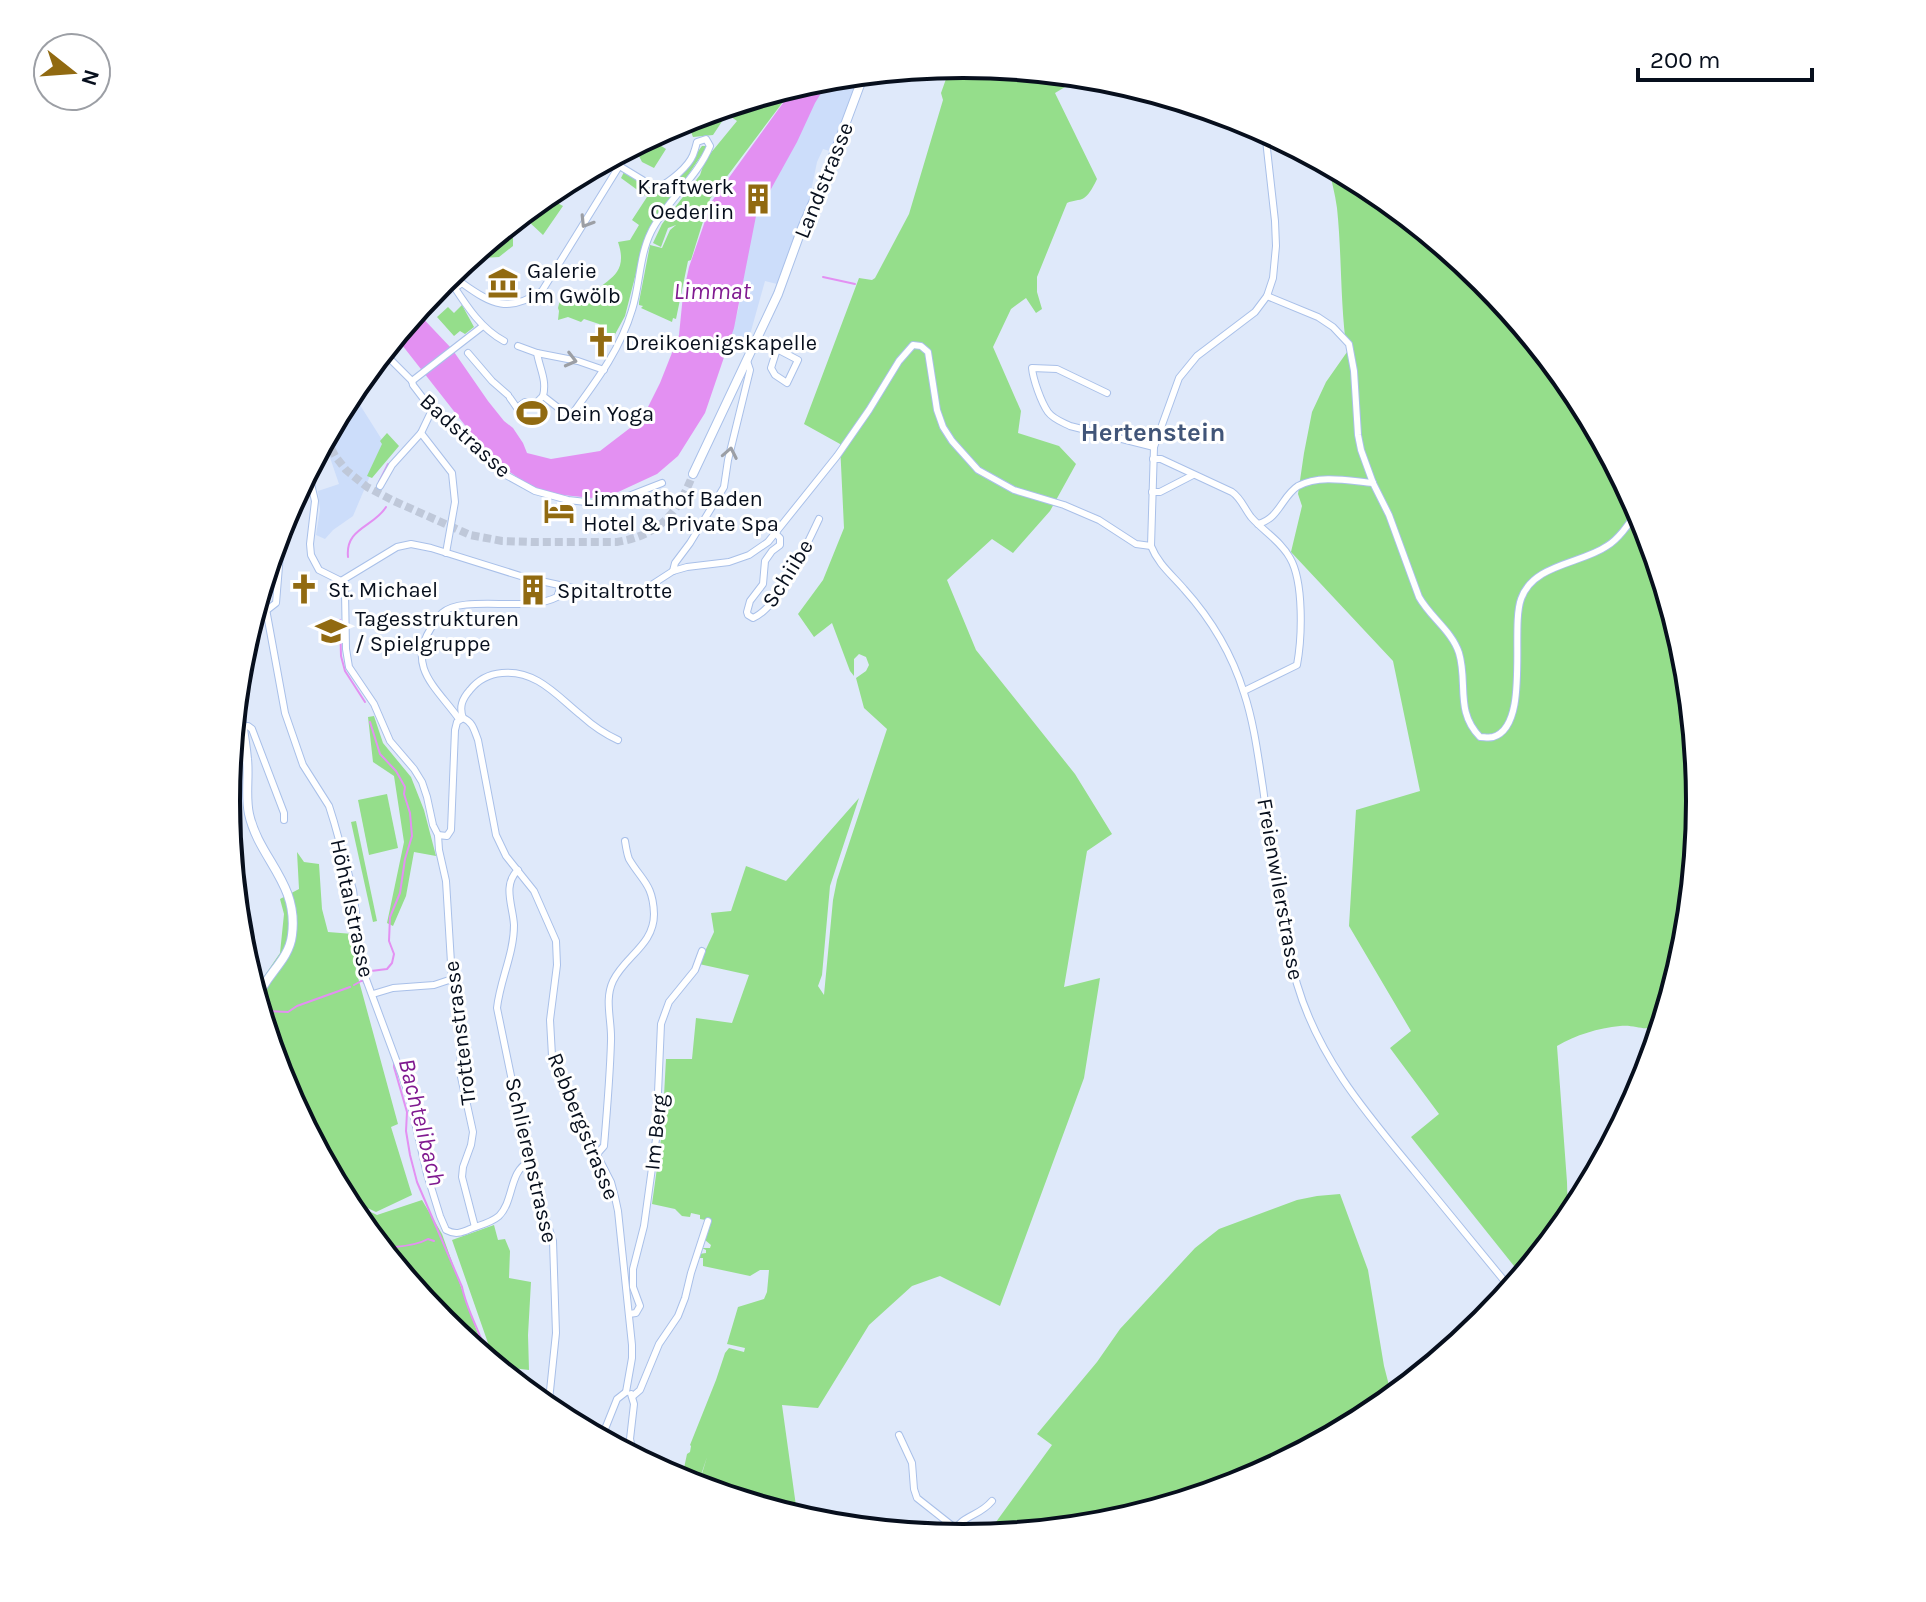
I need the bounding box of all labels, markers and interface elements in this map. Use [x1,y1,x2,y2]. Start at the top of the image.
north arrow [32,32,112,112]
scale bar [1638,32,1812,82]
text: 200 m [1650,46,1721,74]
text: N [75,66,105,89]
street label: Landstrasse [789,118,859,242]
place label: Kraftwerk Oederlin [637,174,734,225]
building icon: Kraftwerk Oederlin [741,182,775,216]
one-way arrow [580,213,595,228]
place label: Galerie im Gwölb [527,258,621,309]
museum icon: Galerie im Gwölb [486,266,520,300]
water label: Limmat [673,277,751,305]
church icon: Dreikoenigskapelle [584,325,618,359]
place label: Dreikoenigskapelle [625,330,817,356]
one-way arrow [564,350,578,367]
street label: Badstrasse [415,388,516,483]
sports icon: Dein Yoga [515,396,549,430]
place label: Dein Yoga [556,401,654,427]
district label: Hertenstein [1080,417,1226,448]
one-way arrow [721,446,738,460]
place label: Limmathof Baden Hotel & Private Spa [583,486,779,537]
hotel icon: Limmathof Baden Hotel & Private Spa [542,494,576,528]
street label: Schiibe [757,535,819,612]
church icon: St. Michael [287,572,321,606]
building icon: Spitaltrotte [516,573,550,607]
place label: St. Michael [328,577,438,603]
place label: Spitaltrotte [557,578,672,604]
place label: Tagesstrukturen / Spielgruppe [355,606,519,657]
school or university icon: Tagesstrukturen / Spielgruppe [314,614,348,648]
street label: Freienwilerstrasse [1251,796,1309,982]
street label: Höhtalstrasse [325,837,379,980]
street label: Trottenstrasse [438,959,482,1106]
street label: Rebbergstrasse [542,1049,624,1204]
water label: Bachtelibach [393,1055,451,1189]
street label: Schlierenstrasse [499,1075,563,1245]
street label: Im Berg [639,1092,673,1172]

